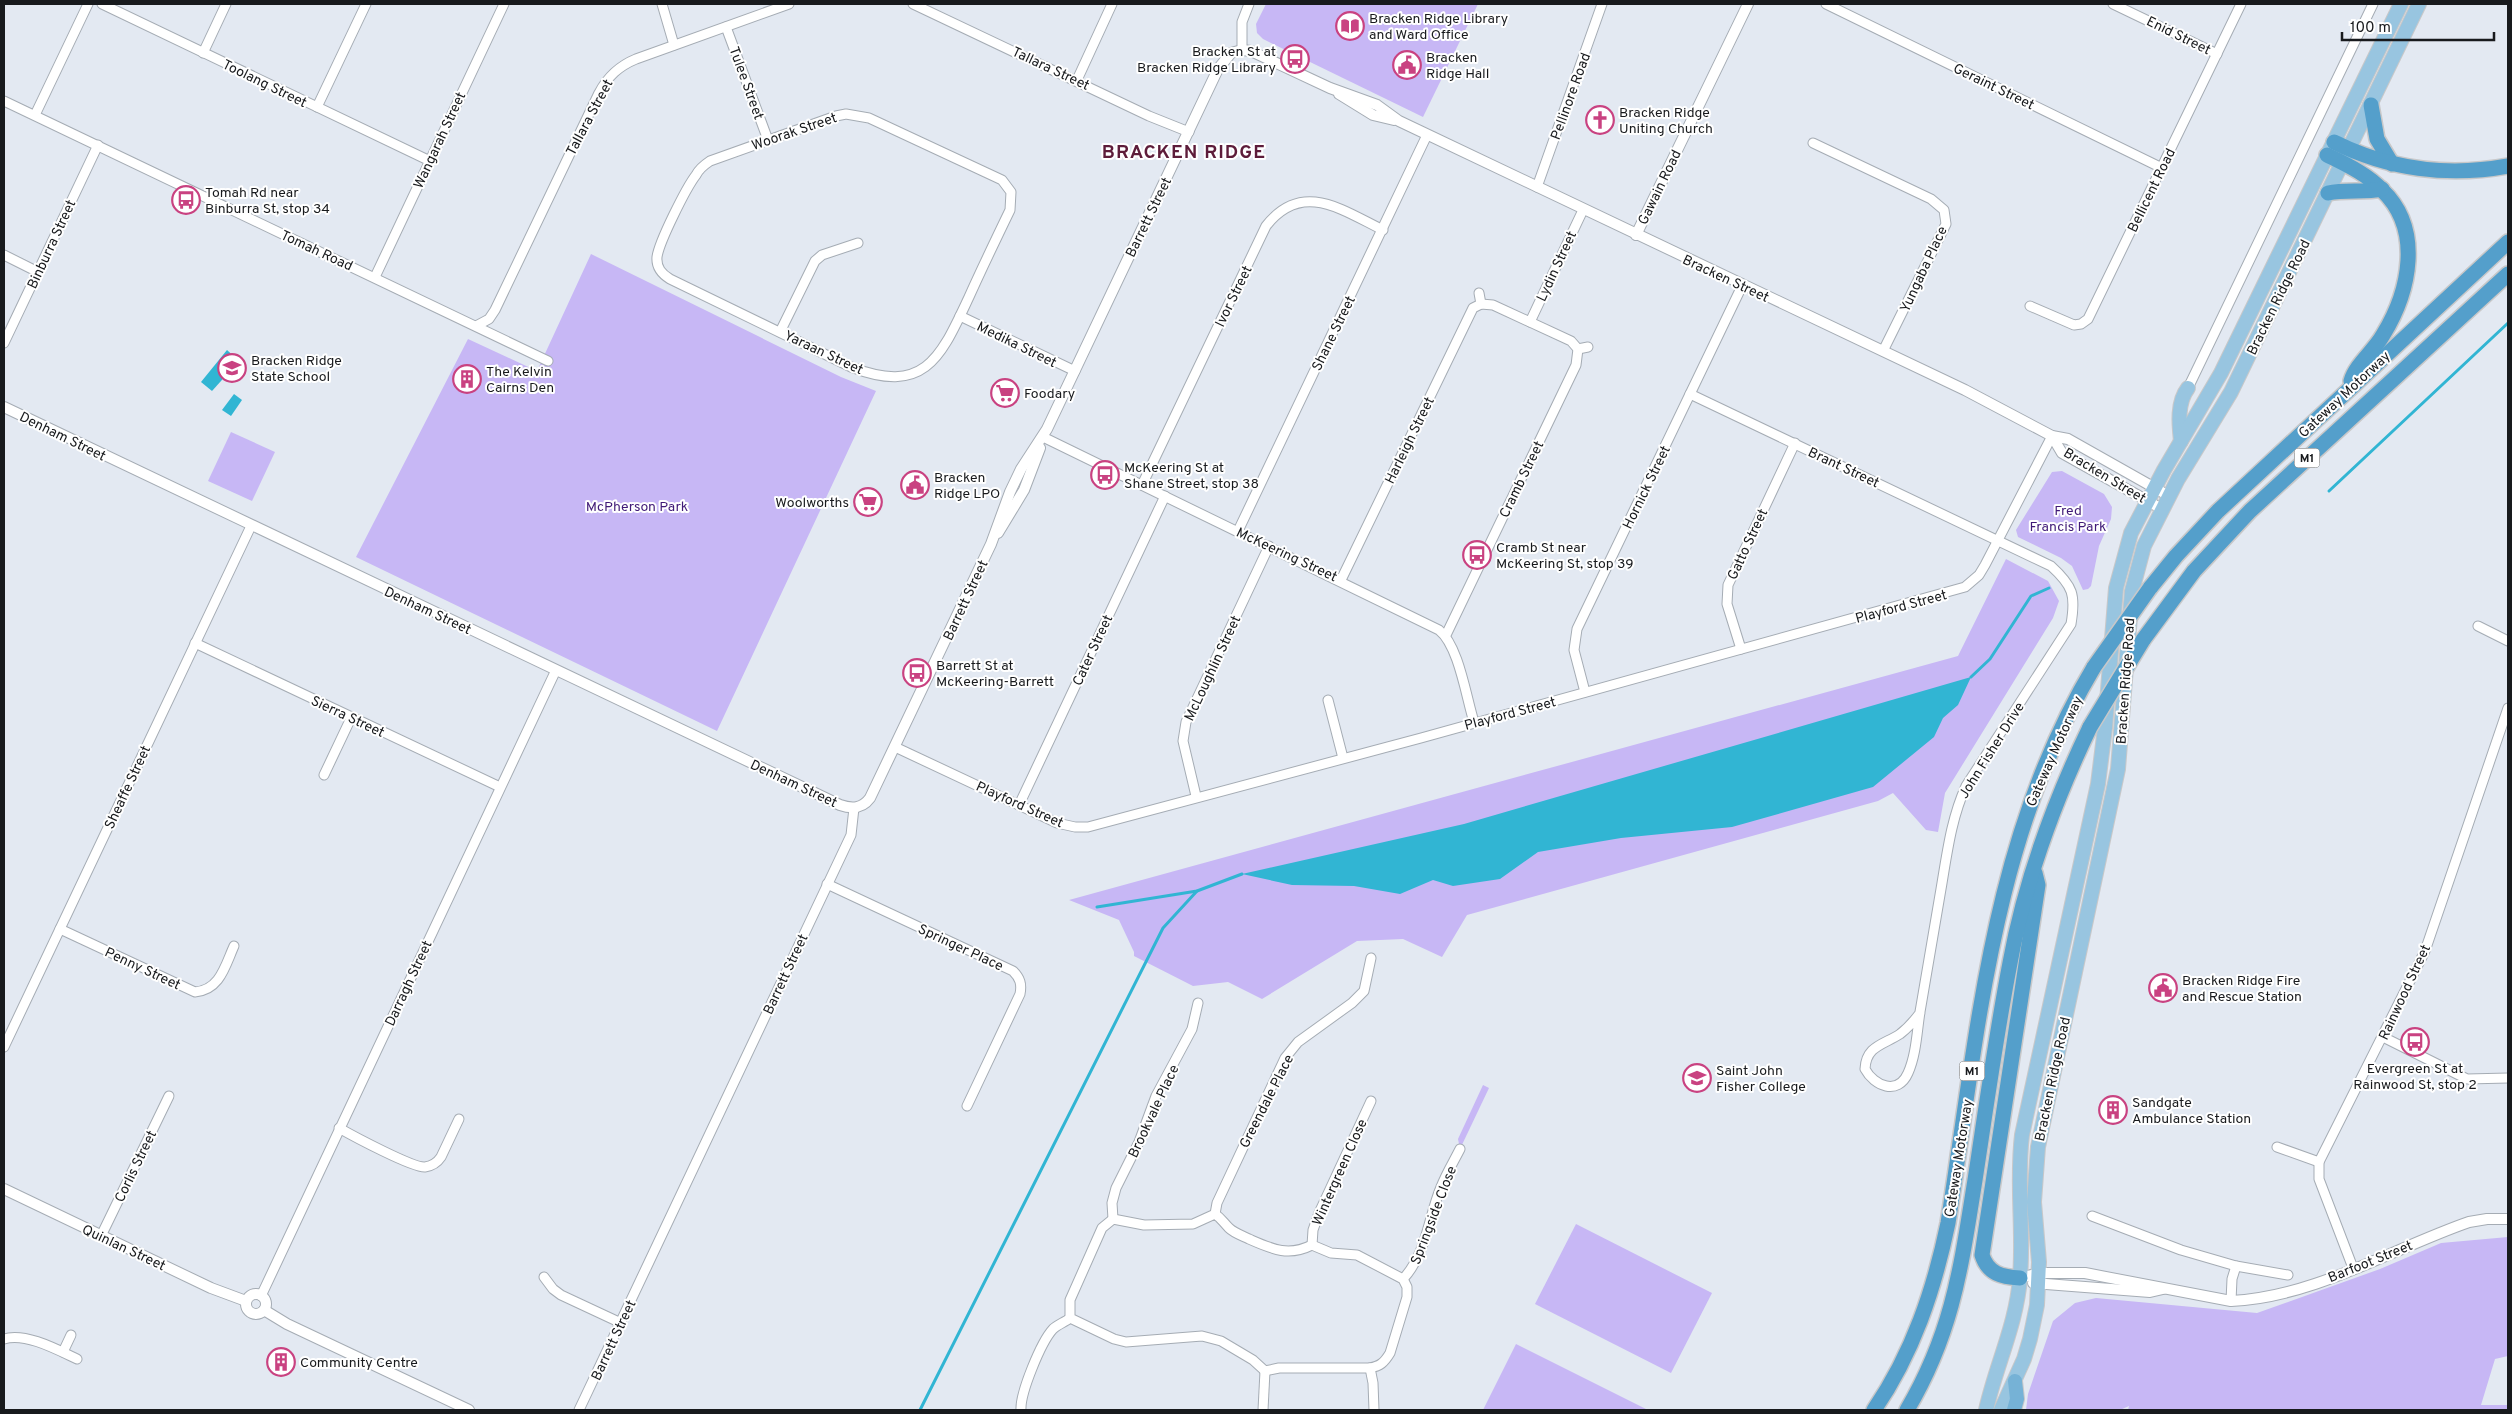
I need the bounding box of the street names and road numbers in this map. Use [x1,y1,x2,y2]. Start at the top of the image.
street label: Enid Street [2143,13,2213,59]
street label: Tallara Street [1009,44,1092,95]
street label: Tulee Street [725,45,767,122]
street label: Pellinore Road [1548,51,1595,142]
street label: Toolang Street [219,57,309,112]
street label: Geraint Street [1950,60,2037,114]
street label: Tallara Street [563,77,618,159]
street label: Wangarah Street [411,90,470,192]
street label: Woorak Street [750,110,839,155]
street label: Bellicent Road [2125,146,2180,235]
street label: Gawain Road [1635,147,1686,228]
street label: Barrett Street [1123,175,1176,260]
street label: Binburra Street [24,197,80,292]
street label: Yungaba Place [1897,224,1952,315]
street label: Tomah Road [278,227,355,275]
street label: Lydin Street [1534,229,1581,305]
street label: Bracken Ridge Road [2244,237,2315,358]
street label: Bracken Street [1679,252,1771,307]
street label: Ivor Street [1212,263,1256,330]
street label: Shane Street [1309,293,1360,374]
street label: Medika Street [974,319,1059,372]
street label: Yaraan Street [781,328,866,379]
street label: Gateway Motorway [2296,348,2394,442]
street label: Harleigh Street [1382,394,1439,487]
street label: Denham Street [16,409,108,466]
street label: Cramb Street [1496,438,1548,521]
street label: Hornick Street [1620,443,1675,532]
street label: Brant Street [1805,444,1882,492]
street label: Bracken Street [2060,445,2149,508]
road number: M1 [2294,448,2320,468]
street label: Gatto Street [1724,506,1772,583]
street label: McKeering Street [1233,525,1340,586]
street label: Barrett Street [940,558,992,644]
street label: Denham Street [381,584,474,639]
street label: Playford Street [1854,587,1949,628]
street label: Cater Street [1070,612,1117,689]
street label: McLoughlin Street [1181,613,1245,724]
street label: Bracken Ridge Road [2114,617,2139,745]
street label: Sierra Street [308,693,387,742]
street label: Playford Street [1463,694,1558,735]
street label: Gateway Motorway [2023,694,2087,810]
street label: John Fisher Drive [1956,699,2029,802]
street label: Sheaffe Street [102,743,155,832]
street label: Denham Street [747,757,840,812]
street label: Playford Street [973,778,1066,832]
street label: Springer Place [915,921,1006,976]
street label: Barrett Street [760,932,812,1018]
street label: Darragh Street [382,938,437,1029]
street label: Rainwood Street [2376,942,2435,1043]
street label: Penny Street [102,944,183,994]
street label: Bracken Ridge Road [2032,1016,2075,1143]
street label: Greendale Place [1236,1052,1298,1151]
street label: Brookvale Place [1125,1062,1183,1161]
road number: M1 [1960,1062,1984,1080]
street label: Gateway Motorway [1942,1098,1977,1218]
street label: Wintergreen Close [1309,1117,1372,1229]
street label: Corlis Street [112,1128,161,1205]
street label: Springside Close [1408,1164,1461,1267]
street label: Quinlan Street [79,1222,168,1275]
street label: Barfoot Street [2326,1238,2415,1287]
street label: Barrett Street [588,1298,640,1384]

